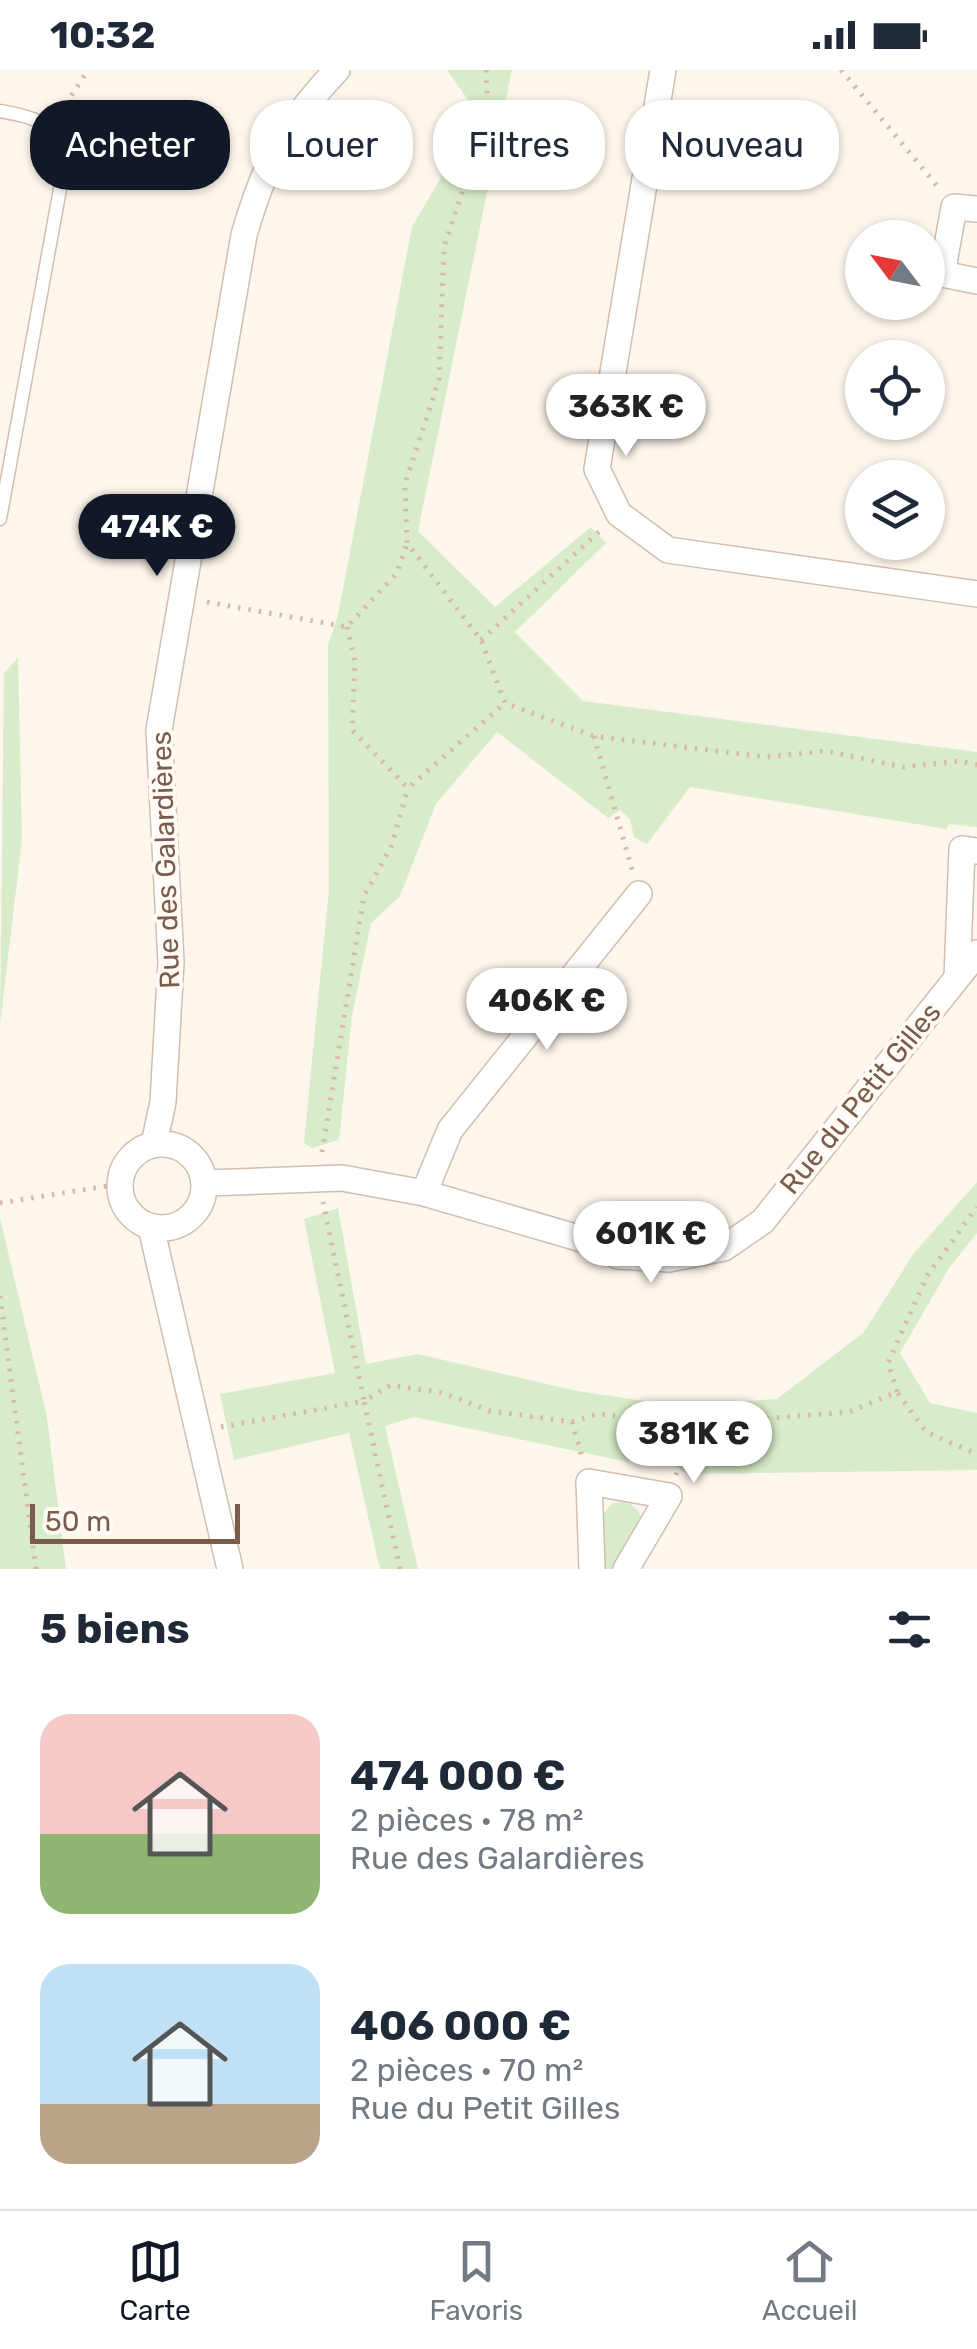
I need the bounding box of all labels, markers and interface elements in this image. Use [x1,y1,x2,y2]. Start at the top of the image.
text: 10:32 [50,12,156,58]
chip: Acheter [30,100,230,190]
chip: Louer [250,100,413,190]
chip: Filtres [433,100,605,190]
chip: Nouveau [625,100,839,190]
north arrow [845,220,945,320]
map controls [845,220,945,560]
button: locate [845,340,945,440]
pin: 363K € [545,374,707,459]
text: 363K € [568,387,684,425]
button: layers [845,460,945,560]
pin: 474K € [76,494,238,579]
text: 474K € [100,507,214,545]
street label: Rue des Galardières [145,731,186,989]
pin: 406K € [466,968,628,1053]
text: 406K € [488,981,606,1019]
street label: Rue du Petit Gilles [773,996,948,1201]
pin: 601K € [570,1201,732,1286]
text: 601K € [595,1214,707,1252]
pin: 381K € [613,1401,775,1486]
text: 381K € [638,1414,750,1452]
scale bar [30,1499,240,1544]
text: 50 m [45,1505,111,1538]
icon: filters [882,1602,937,1657]
text: 5 biens [40,1604,190,1654]
text: 474 000 € [350,1751,566,1801]
icon: home [120,1754,240,1874]
text: 2 pièces · 78 m² [350,1801,583,1839]
text: Rue des Galardières [350,1839,645,1877]
text: 406 000 € [350,2001,571,2051]
icon: home [120,2004,240,2124]
text: 2 pièces · 70 m² [350,2051,583,2089]
text: Rue du Petit Gilles [350,2089,620,2127]
tab: Carte [119,2234,191,2327]
tab: Favoris [430,2234,523,2327]
tab: Accueil [762,2234,858,2327]

